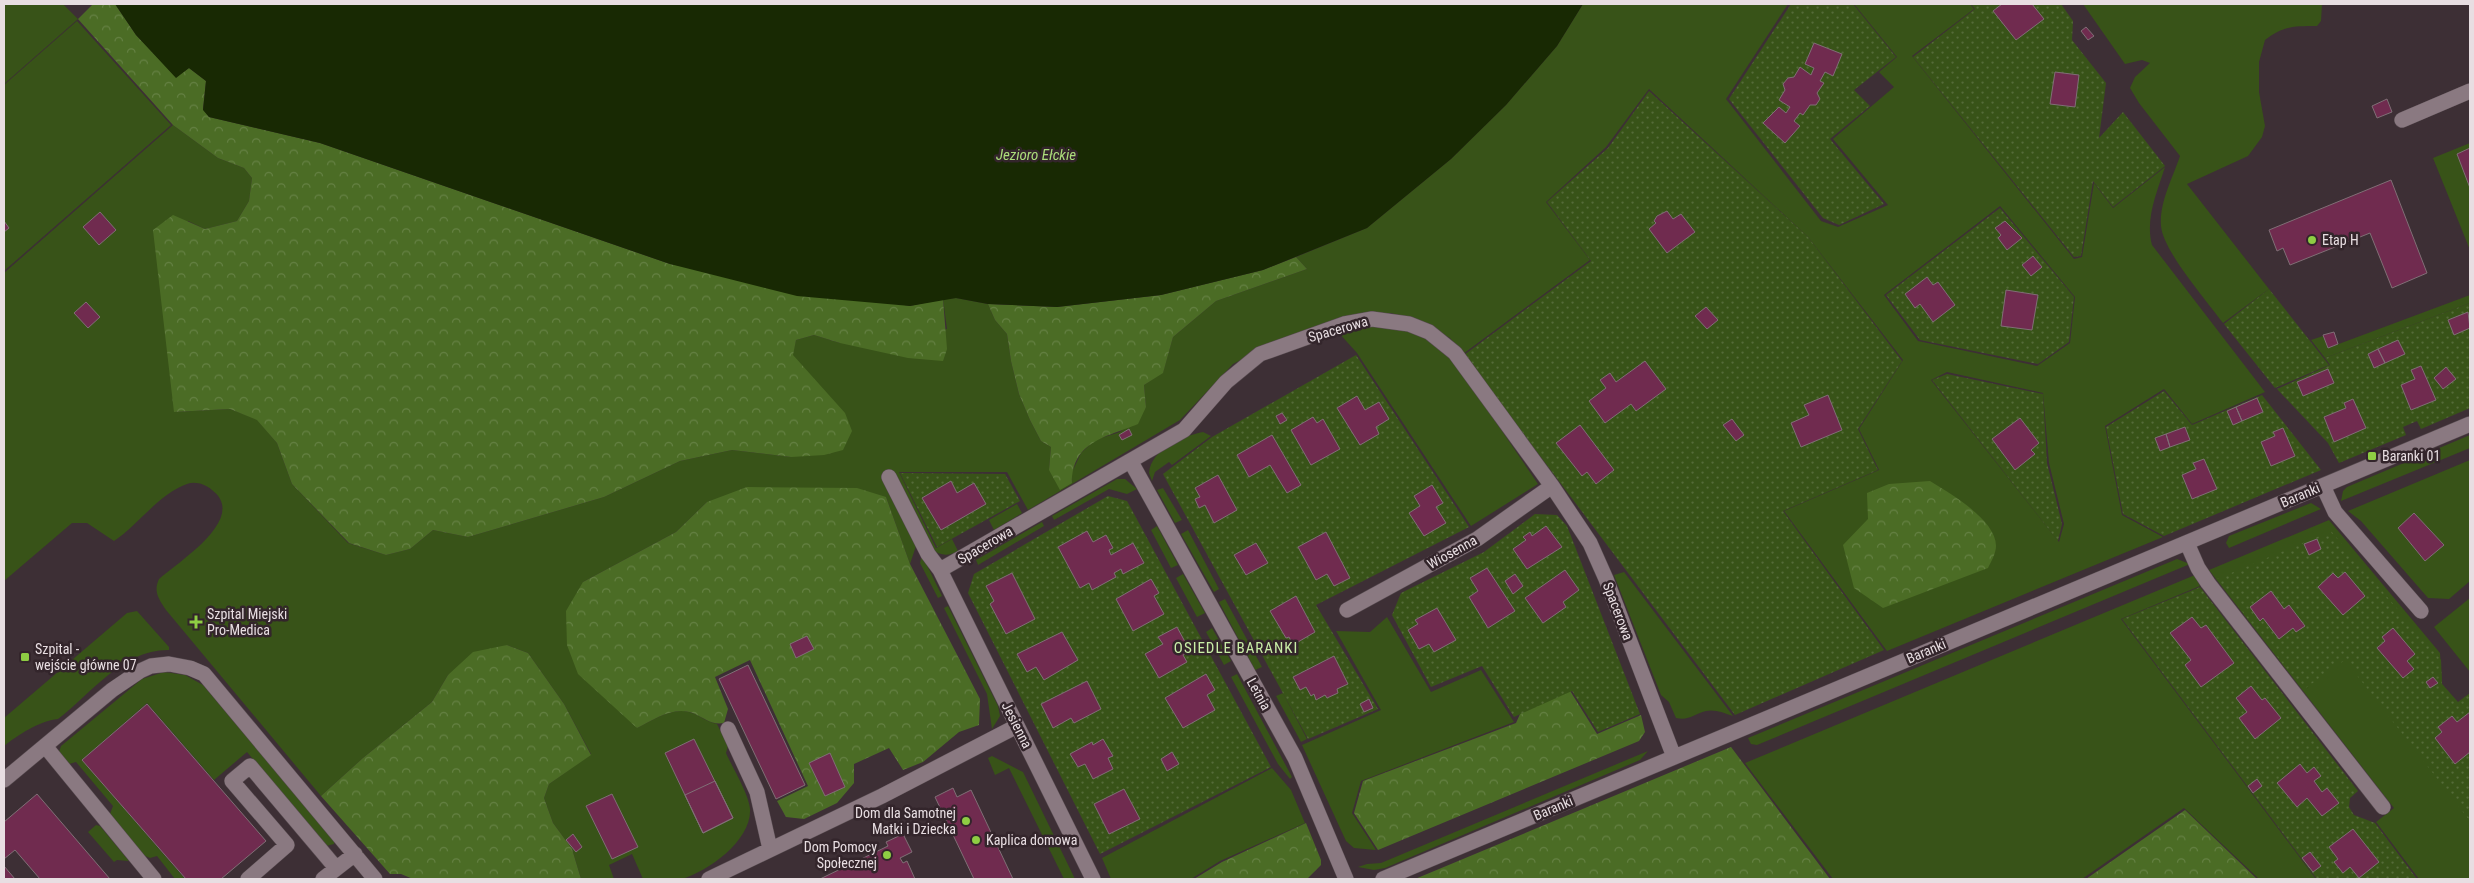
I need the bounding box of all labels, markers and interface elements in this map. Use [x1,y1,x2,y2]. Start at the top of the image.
water label: Jezioro Ełckie [996,146,1076,164]
place label: Etap H [2322,232,2359,248]
marker: Etap H [2306,234,2318,246]
street label: Spacerowa [1307,313,1369,345]
place label: Baranki 01 [2382,448,2440,464]
marker: Baranki 01 [2366,450,2378,462]
street label: Baranki [2278,480,2322,510]
street label: Spacerowa [955,523,1015,567]
street label: Wiosenna [1424,532,1480,572]
street label: Spacerowa [1600,580,1636,642]
place label: Szpital Miejski Pro-Medica [207,606,287,638]
marker: Szpital Miejski Pro-Medica [189,615,203,629]
street label: Baranki [1904,636,1948,666]
district label: OSIEDLE BARANKI [1174,639,1298,657]
place label: Szpital - wejście główne 07 [35,641,137,673]
marker: Szpital - wejście główne 07 [19,651,31,663]
street label: Letnia [1244,675,1274,713]
street label: Jesienna [999,699,1035,751]
street label: Baranki [1531,793,1575,823]
place label: Dom dla Samotnej Matki i Dziecka [855,805,956,837]
marker: Dom dla Samotnej Matki i Dziecka [960,815,972,827]
place label: Kaplica domowa [986,832,1077,848]
marker: Kaplica domowa [970,834,982,846]
place label: Dom Pomocy Społecznej [804,839,877,871]
marker: Dom Pomocy Społecznej [881,849,893,861]

